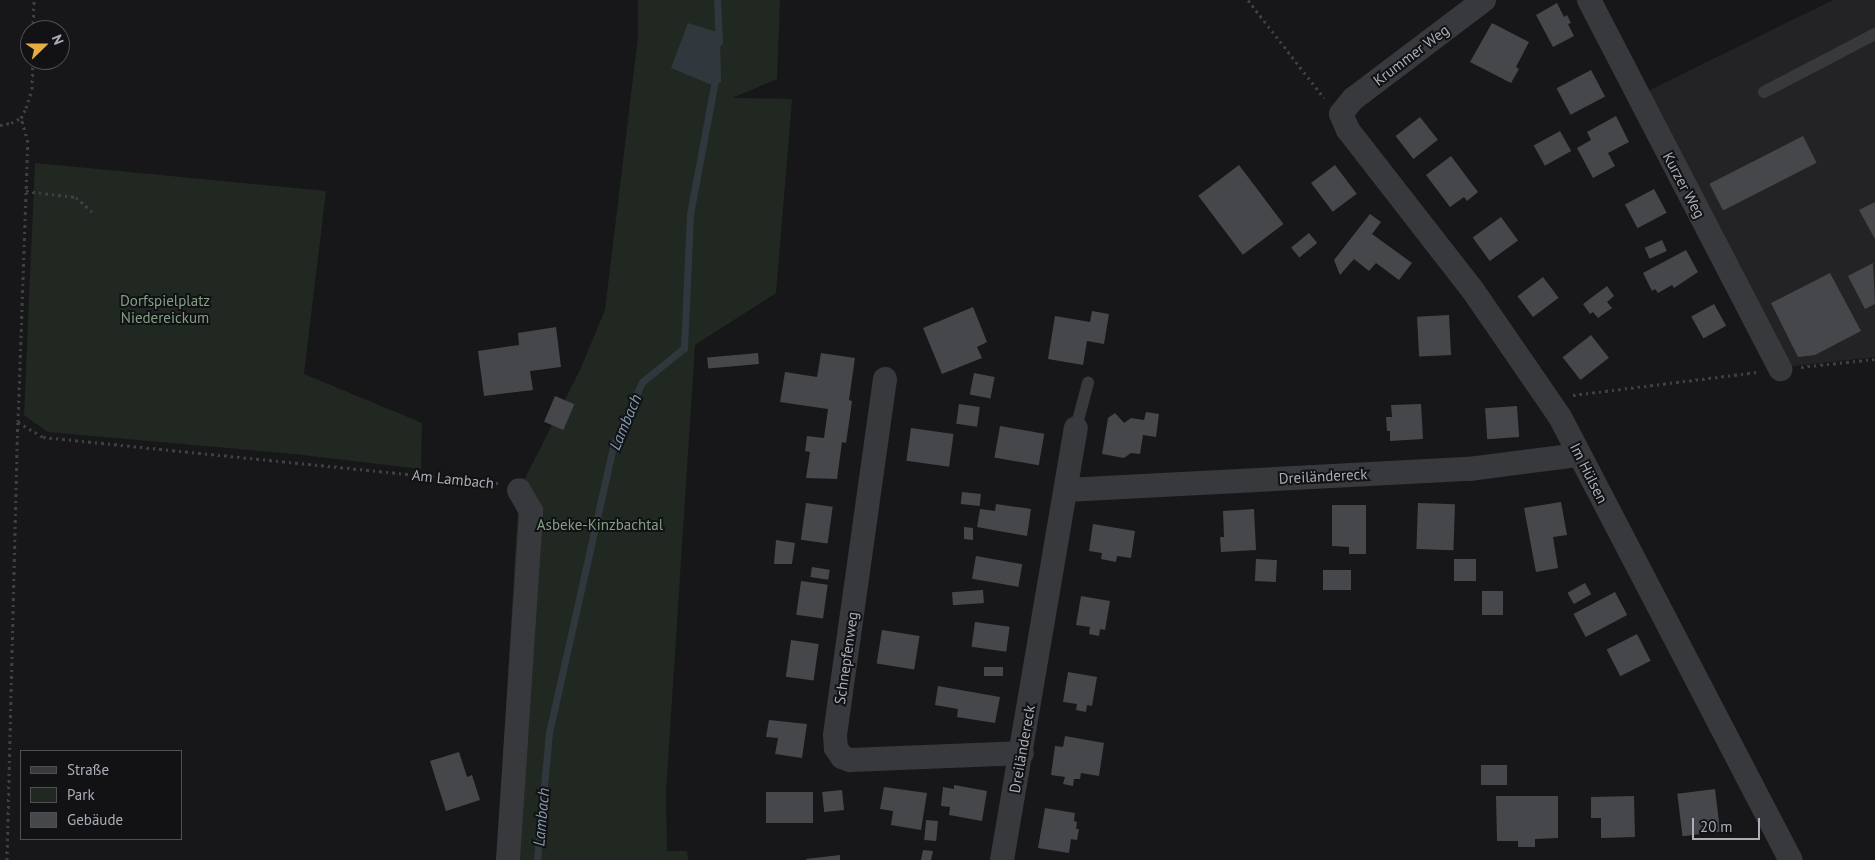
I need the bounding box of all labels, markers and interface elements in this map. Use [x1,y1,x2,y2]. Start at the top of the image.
north arrow [20,20,70,70]
street label: Krummer Weg [1370,21,1452,89]
text: N [48,32,68,47]
street label: Kurzer Weg [1659,149,1709,221]
park label: Dorfspielplatz Niedereickum [120,291,210,326]
water label: Lambach [605,391,645,453]
street label: Im Hülsen [1566,440,1612,506]
street label: Dreiländereck [1278,465,1368,487]
street label: Am Lambach [411,466,495,492]
park label: Asbeke-Kinzbachtal [537,516,663,534]
street label: Schnepfenweg [831,610,861,706]
street label: Dreiländereck [1005,704,1039,794]
legend [20,750,182,840]
text: Straße [67,760,109,779]
text: Park [67,785,95,804]
water label: Lambach [529,787,553,847]
scale bar [1695,808,1762,840]
text: Gebäude [67,810,123,829]
text: 20 m [1700,817,1733,836]

